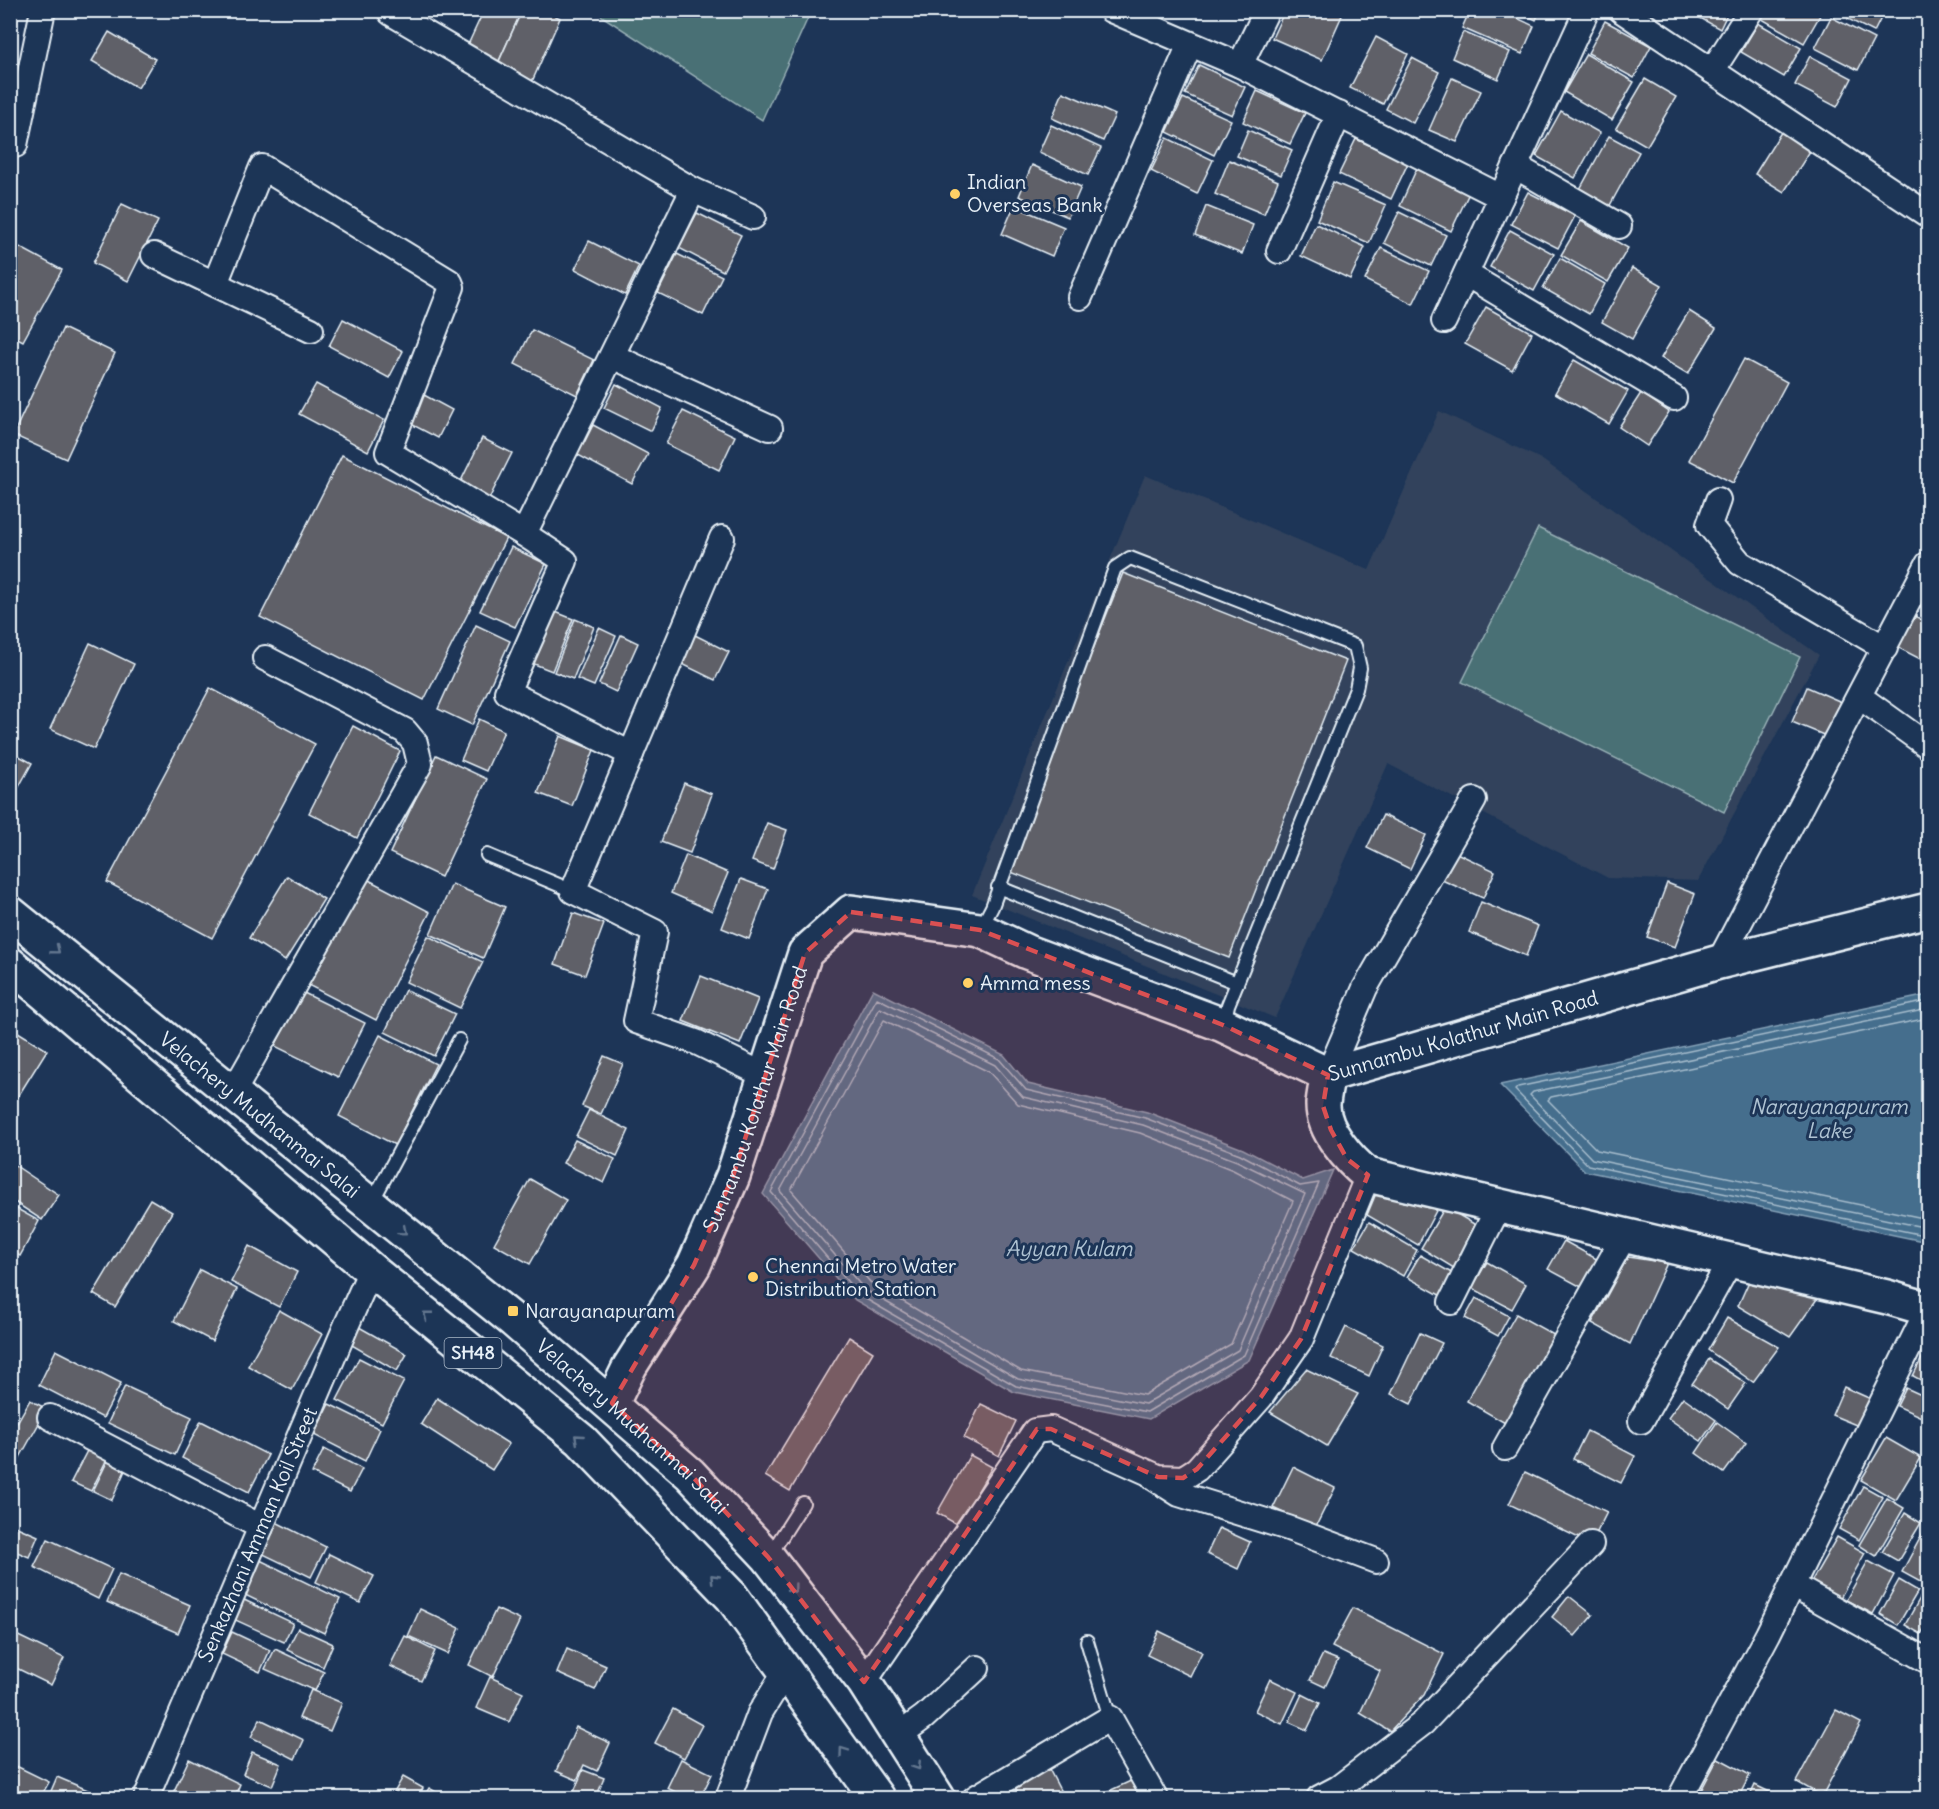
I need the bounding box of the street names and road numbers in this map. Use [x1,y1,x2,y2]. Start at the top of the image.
street label: Sunnambu Kolathur Main Road [697,962,812,1236]
street label: Sunnambu Kolathur Main Road [1325,985,1601,1086]
street label: Velachery Mudhanmai Salai [155,1026,365,1203]
street label: Velachery Mudhanmai Salai [531,1333,734,1519]
road number: SH48 [444,1338,502,1368]
street label: Senkazhani Amman Koil Street [192,1403,322,1666]

